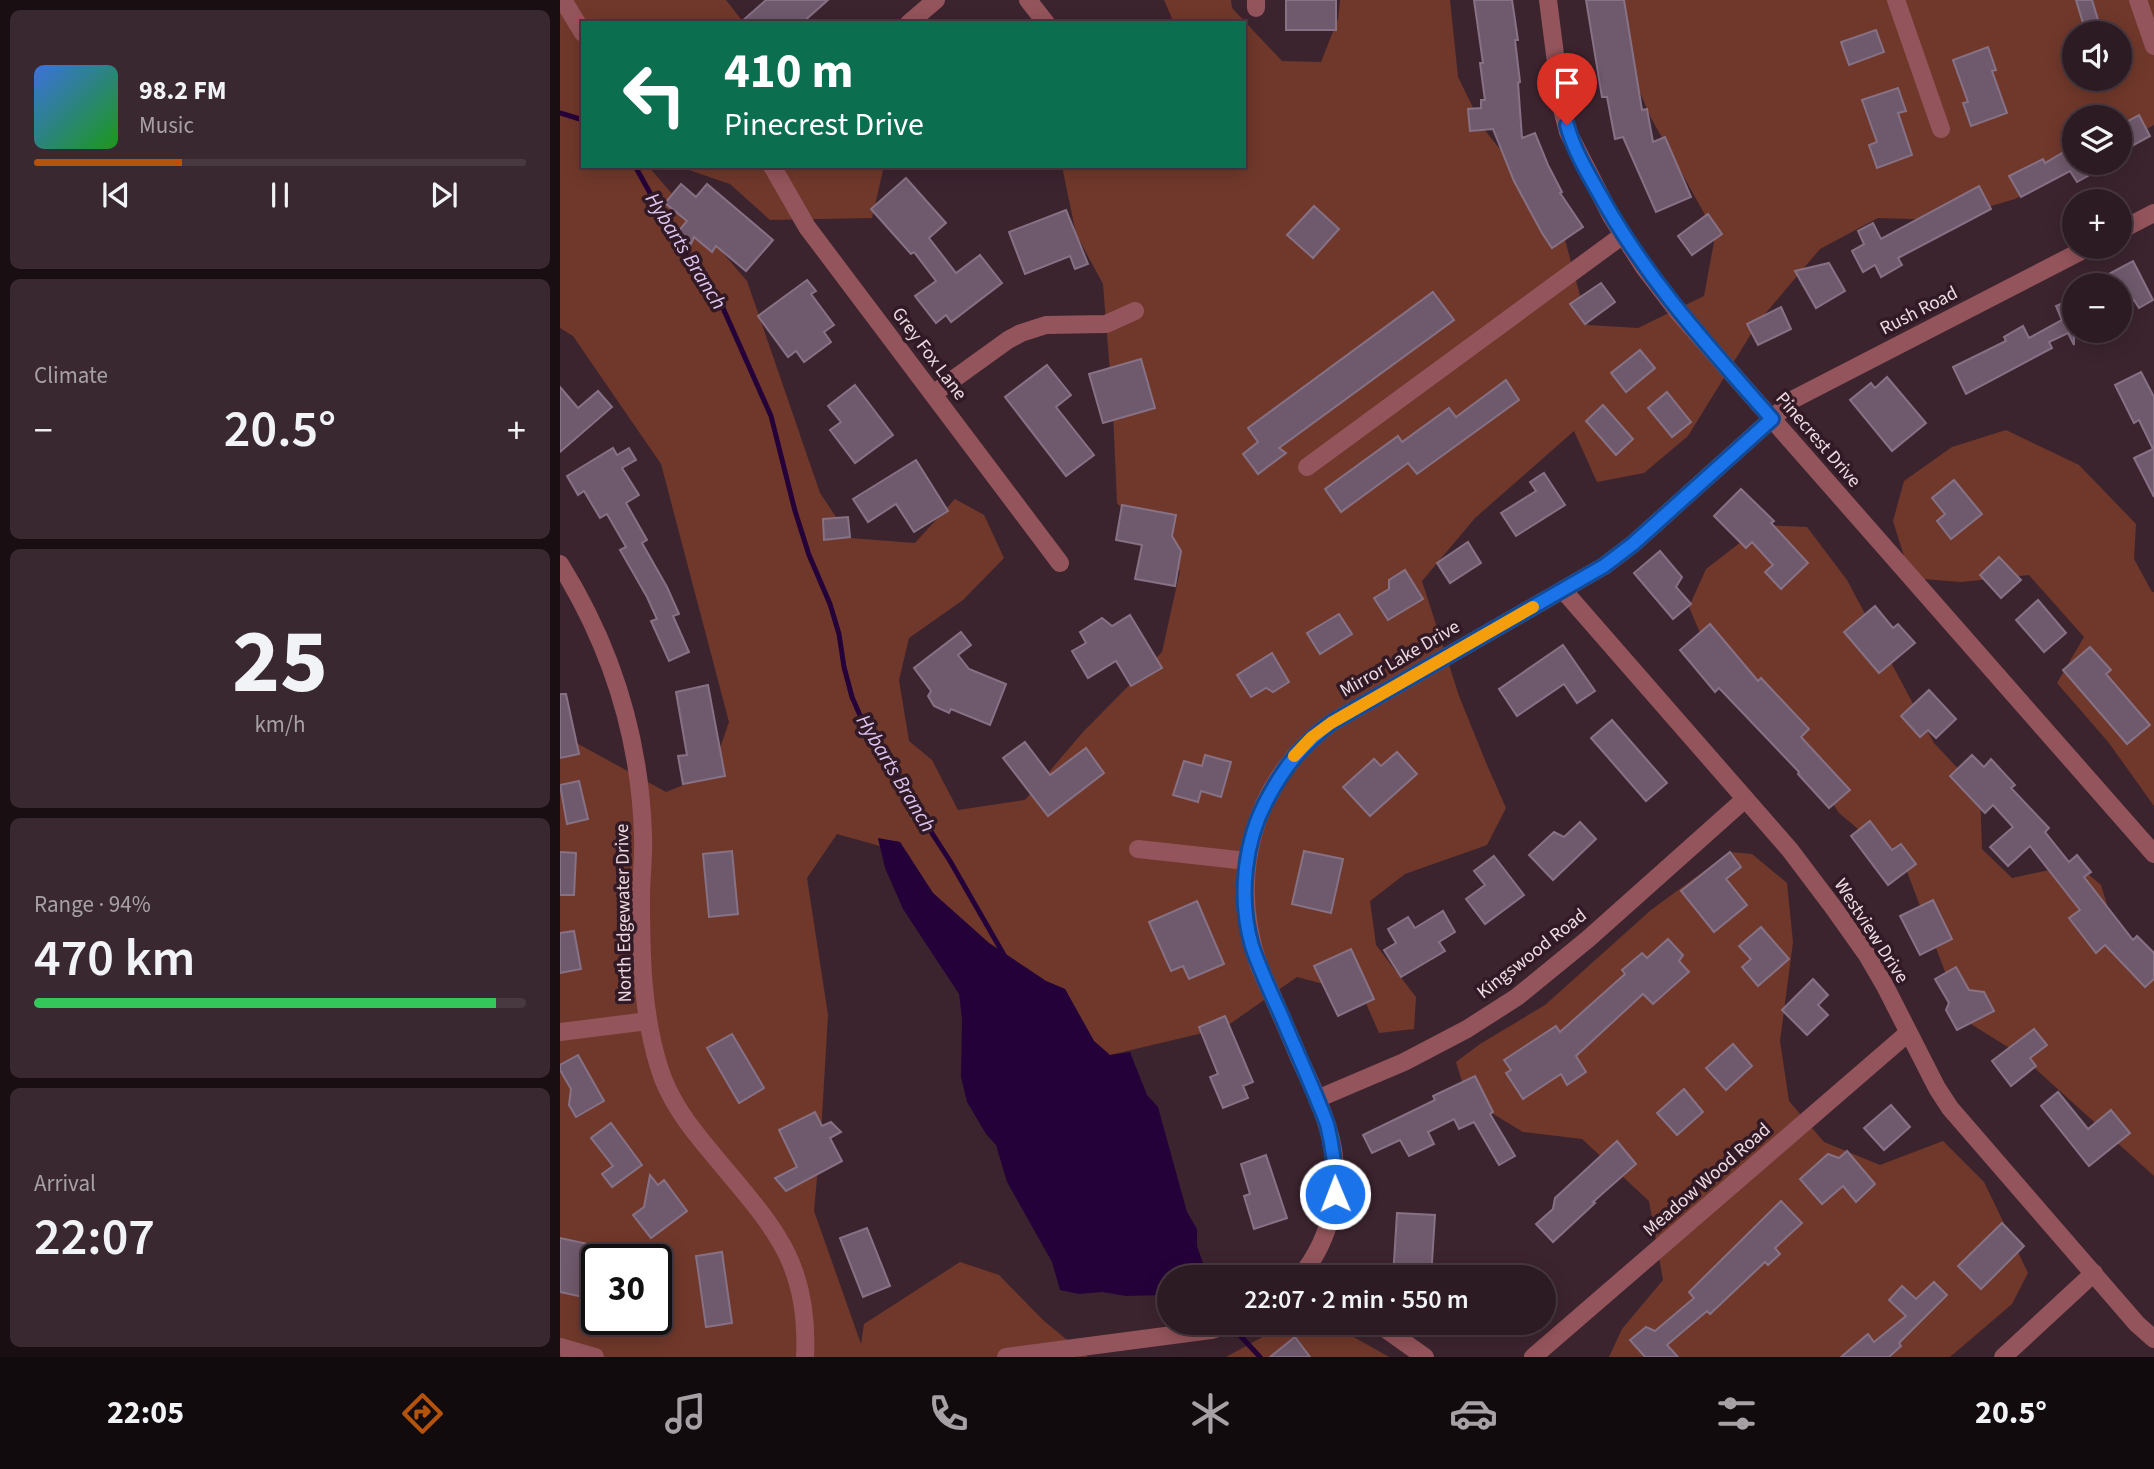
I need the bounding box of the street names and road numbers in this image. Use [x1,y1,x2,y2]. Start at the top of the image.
street label: Rush Road [1875,280,1963,342]
street label: Grey Fox Lane [885,302,973,406]
street label: Pinecrest Drive [1769,386,1867,494]
street label: Mirror Lake Drive [1335,614,1465,704]
street label: North Edgewater Drive [609,823,639,1003]
street label: Westview Drive [1827,873,1915,989]
street label: Kingswood Road [1471,902,1593,1006]
street label: Meadow Wood Road [1637,1117,1777,1243]

